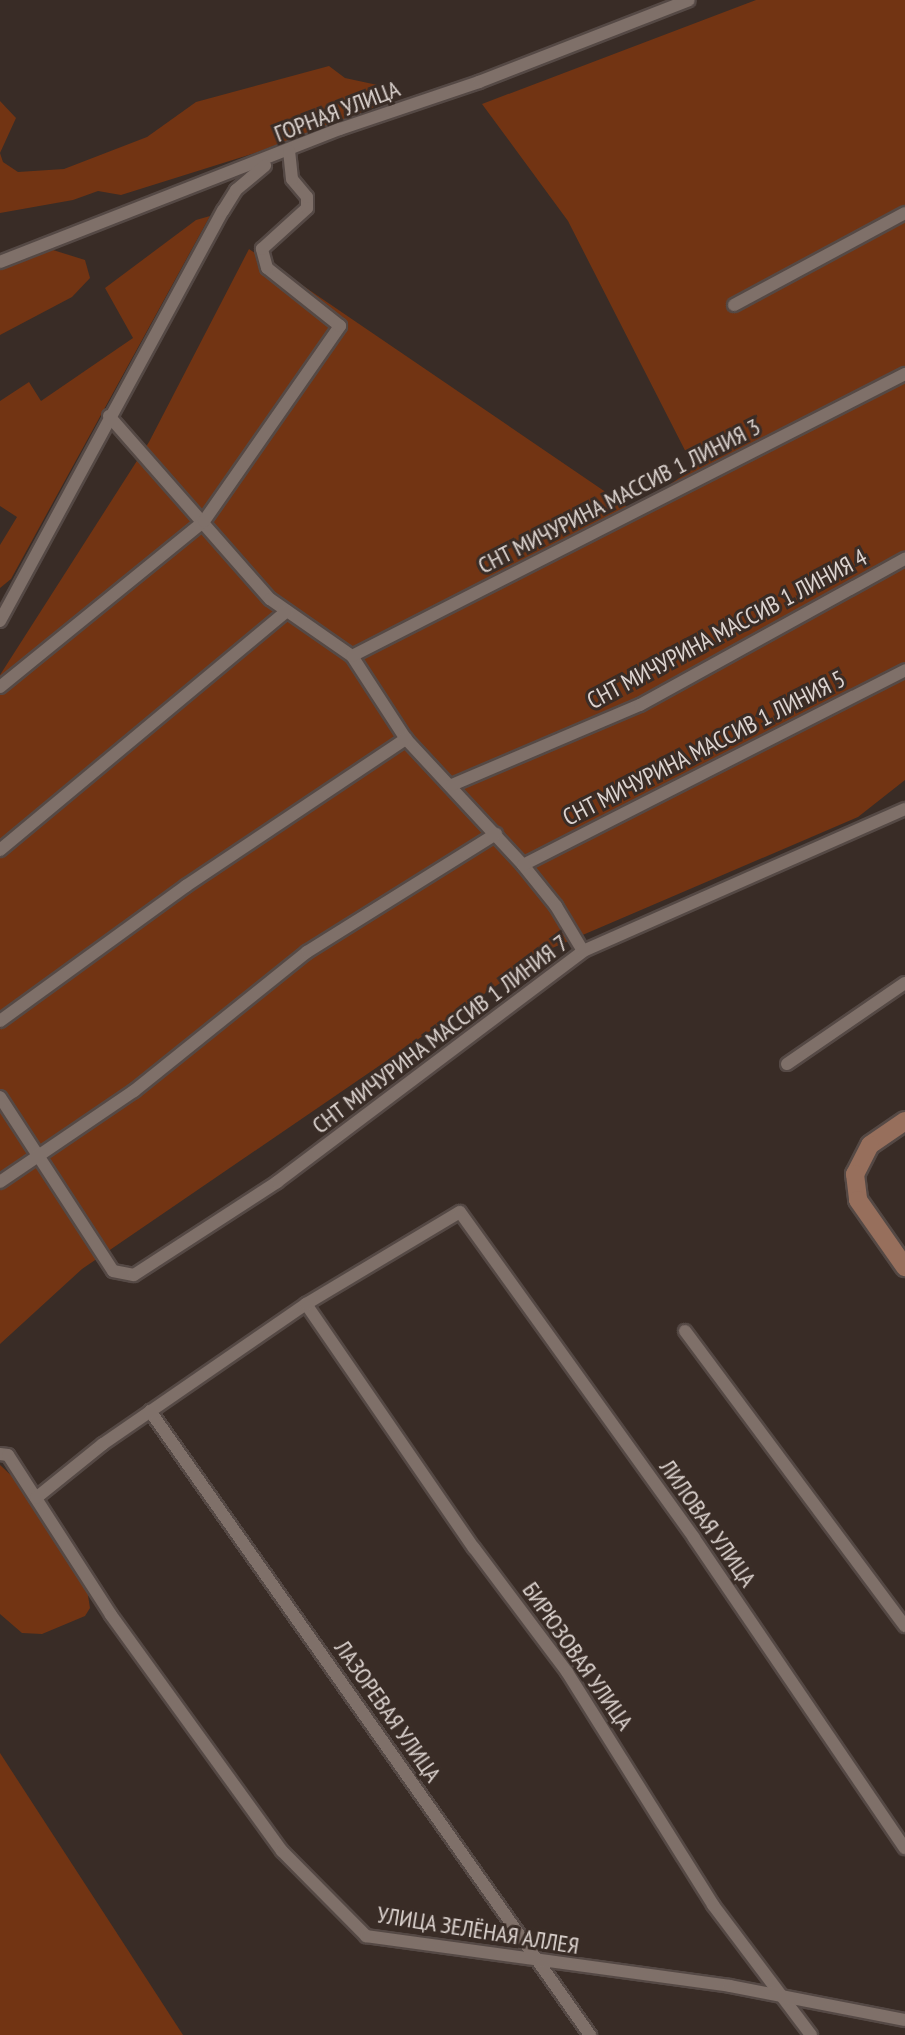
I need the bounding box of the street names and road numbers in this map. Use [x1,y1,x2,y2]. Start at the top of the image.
street label: ГОРНАЯ УЛИЦА [270,74,404,148]
street label: СНТ МИЧУРИНА МАССИВ 1 ЛИНИЯ 3 [472,412,766,580]
street label: СНТ МИЧУРИНА МАССИВ 1 ЛИНИЯ 4 [581,542,873,716]
street label: СНТ МИЧУРИНА МАССИВ 1 ЛИНИЯ 5 [557,664,851,832]
street label: СНТ МИЧУРИНА МАССИВ 1 ЛИНИЯ 7 [306,928,574,1140]
street label: ЛИЛОВАЯ УЛИЦА [653,1454,763,1592]
street label: БИРЮЗОВАЯ УЛИЦА [516,1576,640,1736]
street label: ЛАЗОРЕВАЯ УЛИЦА [328,1634,448,1788]
street label: УЛИЦА ЗЕЛЁНАЯ АЛЛЕЯ [374,1900,582,1960]

